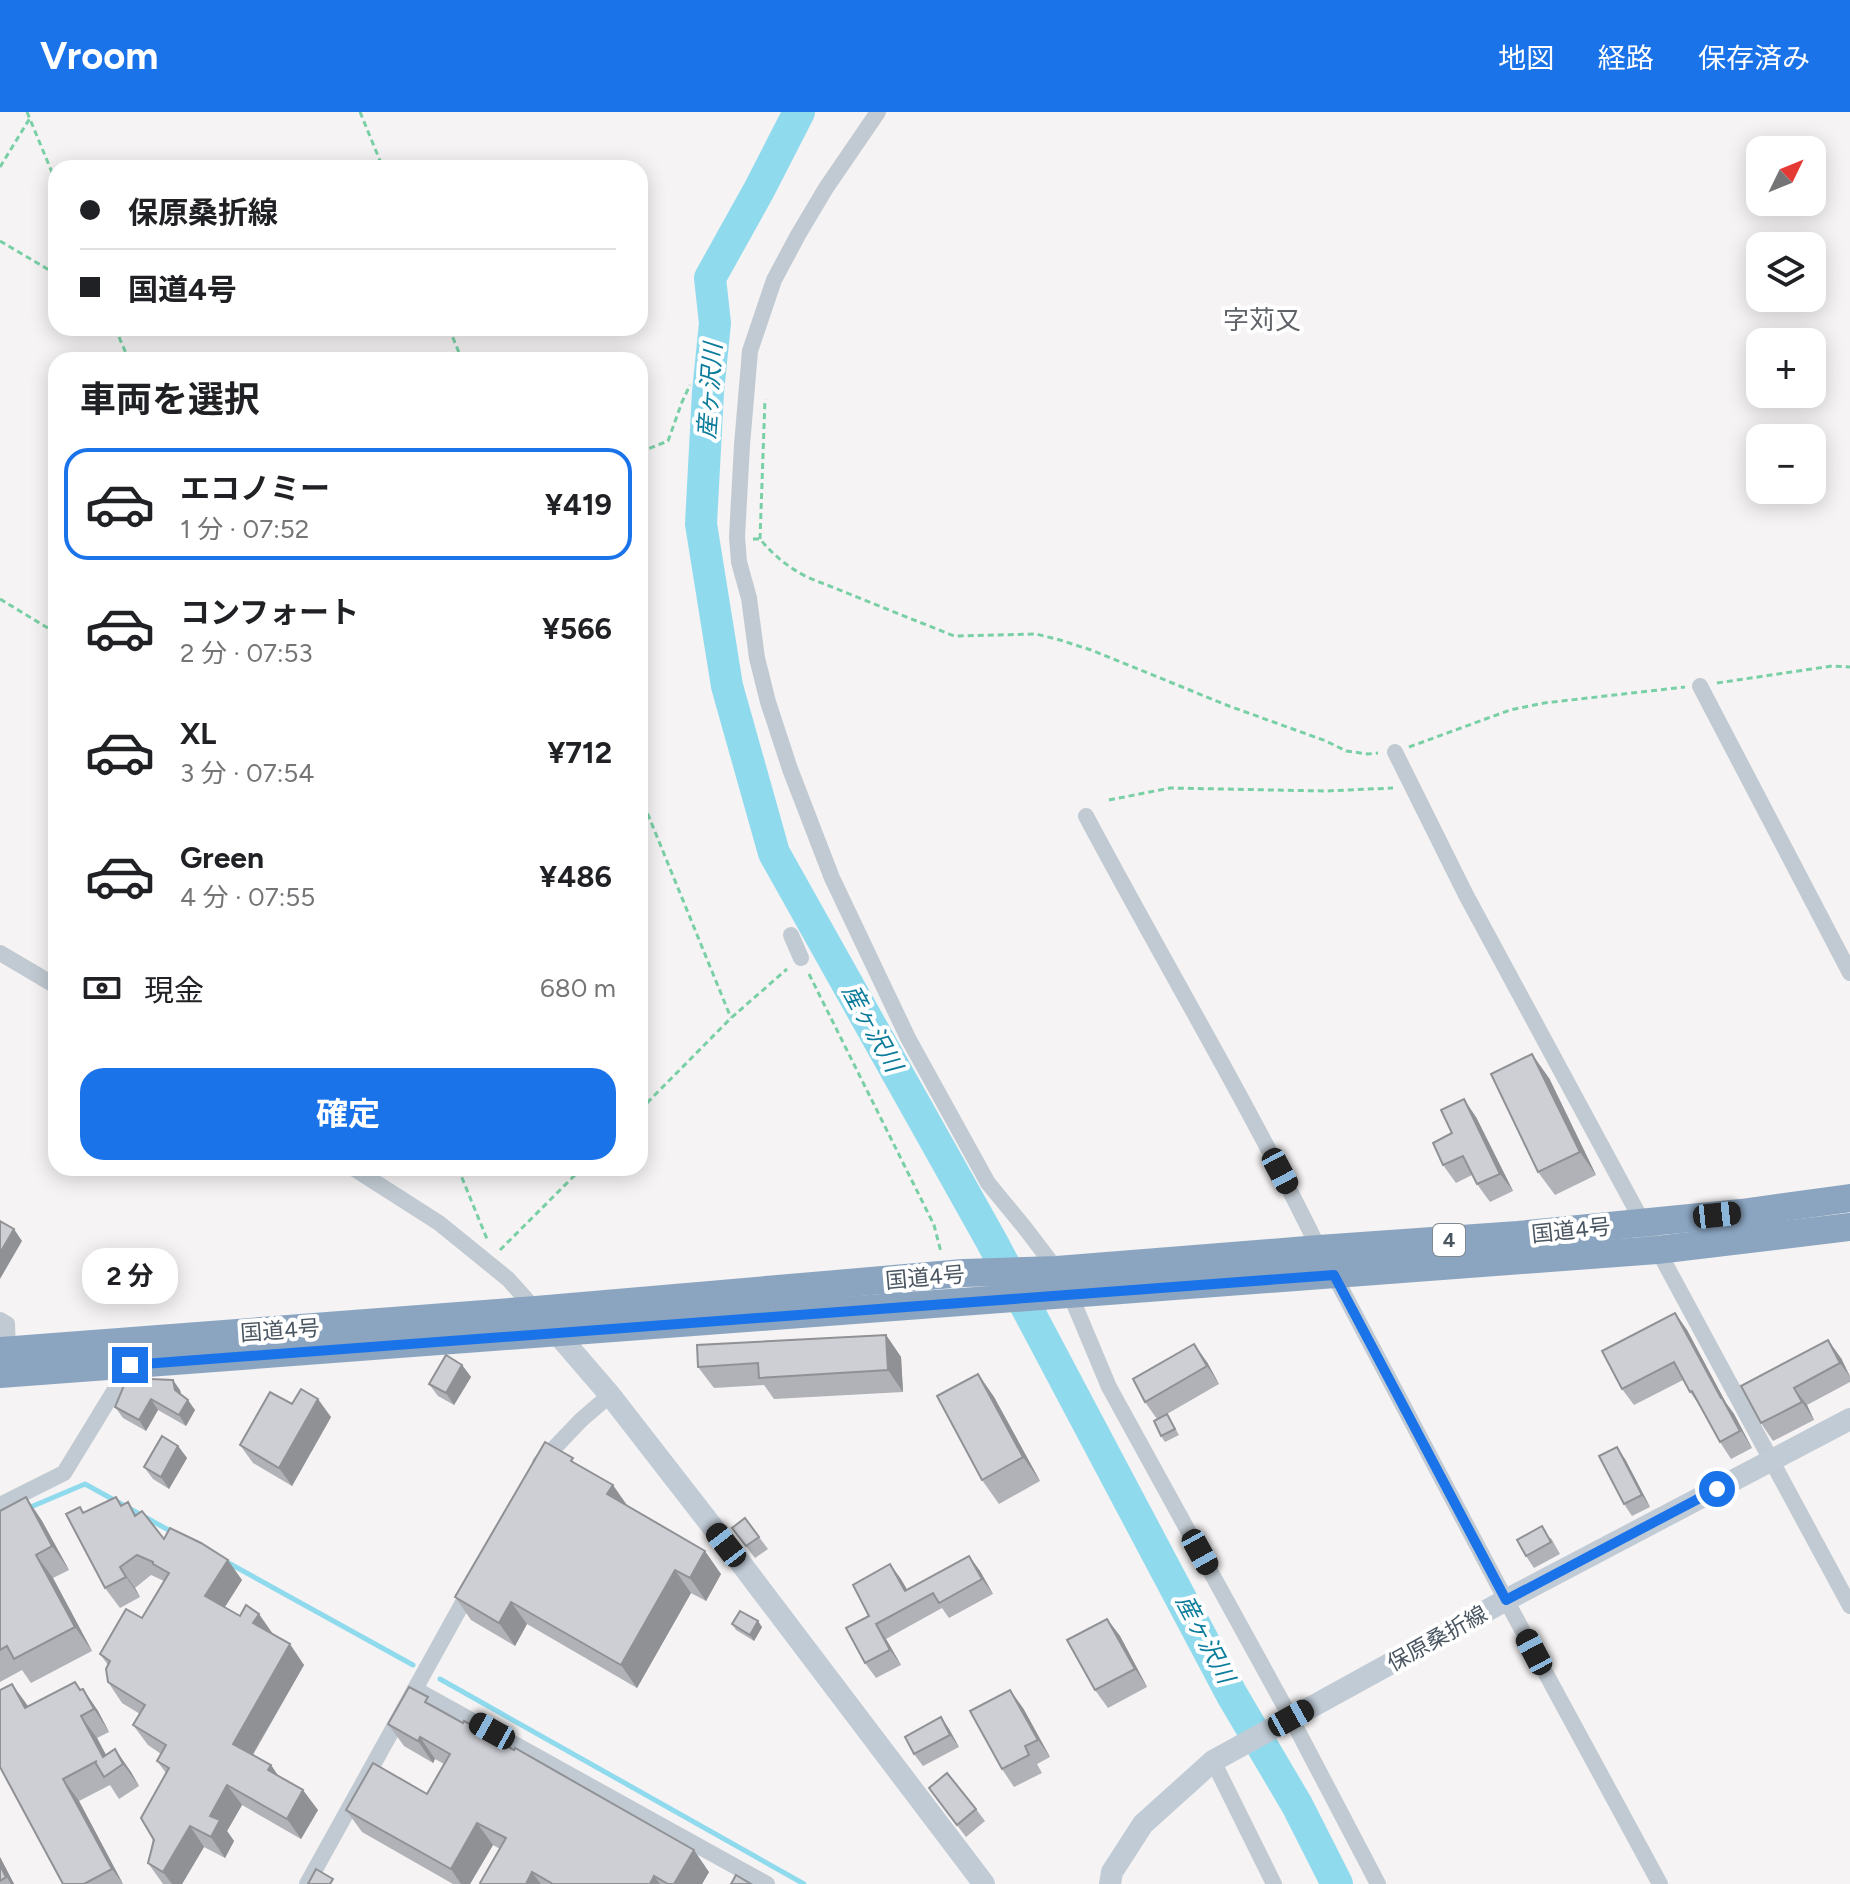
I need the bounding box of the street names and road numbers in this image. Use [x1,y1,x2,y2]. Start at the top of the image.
street label: 国道4号 [1530,1213,1612,1248]
road number: 4 [1433,1224,1465,1256]
street label: 国道4号 [884,1261,966,1294]
street label: 国道4号 [239,1314,321,1347]
street label: 保原桑折線 [1383,1600,1492,1677]

